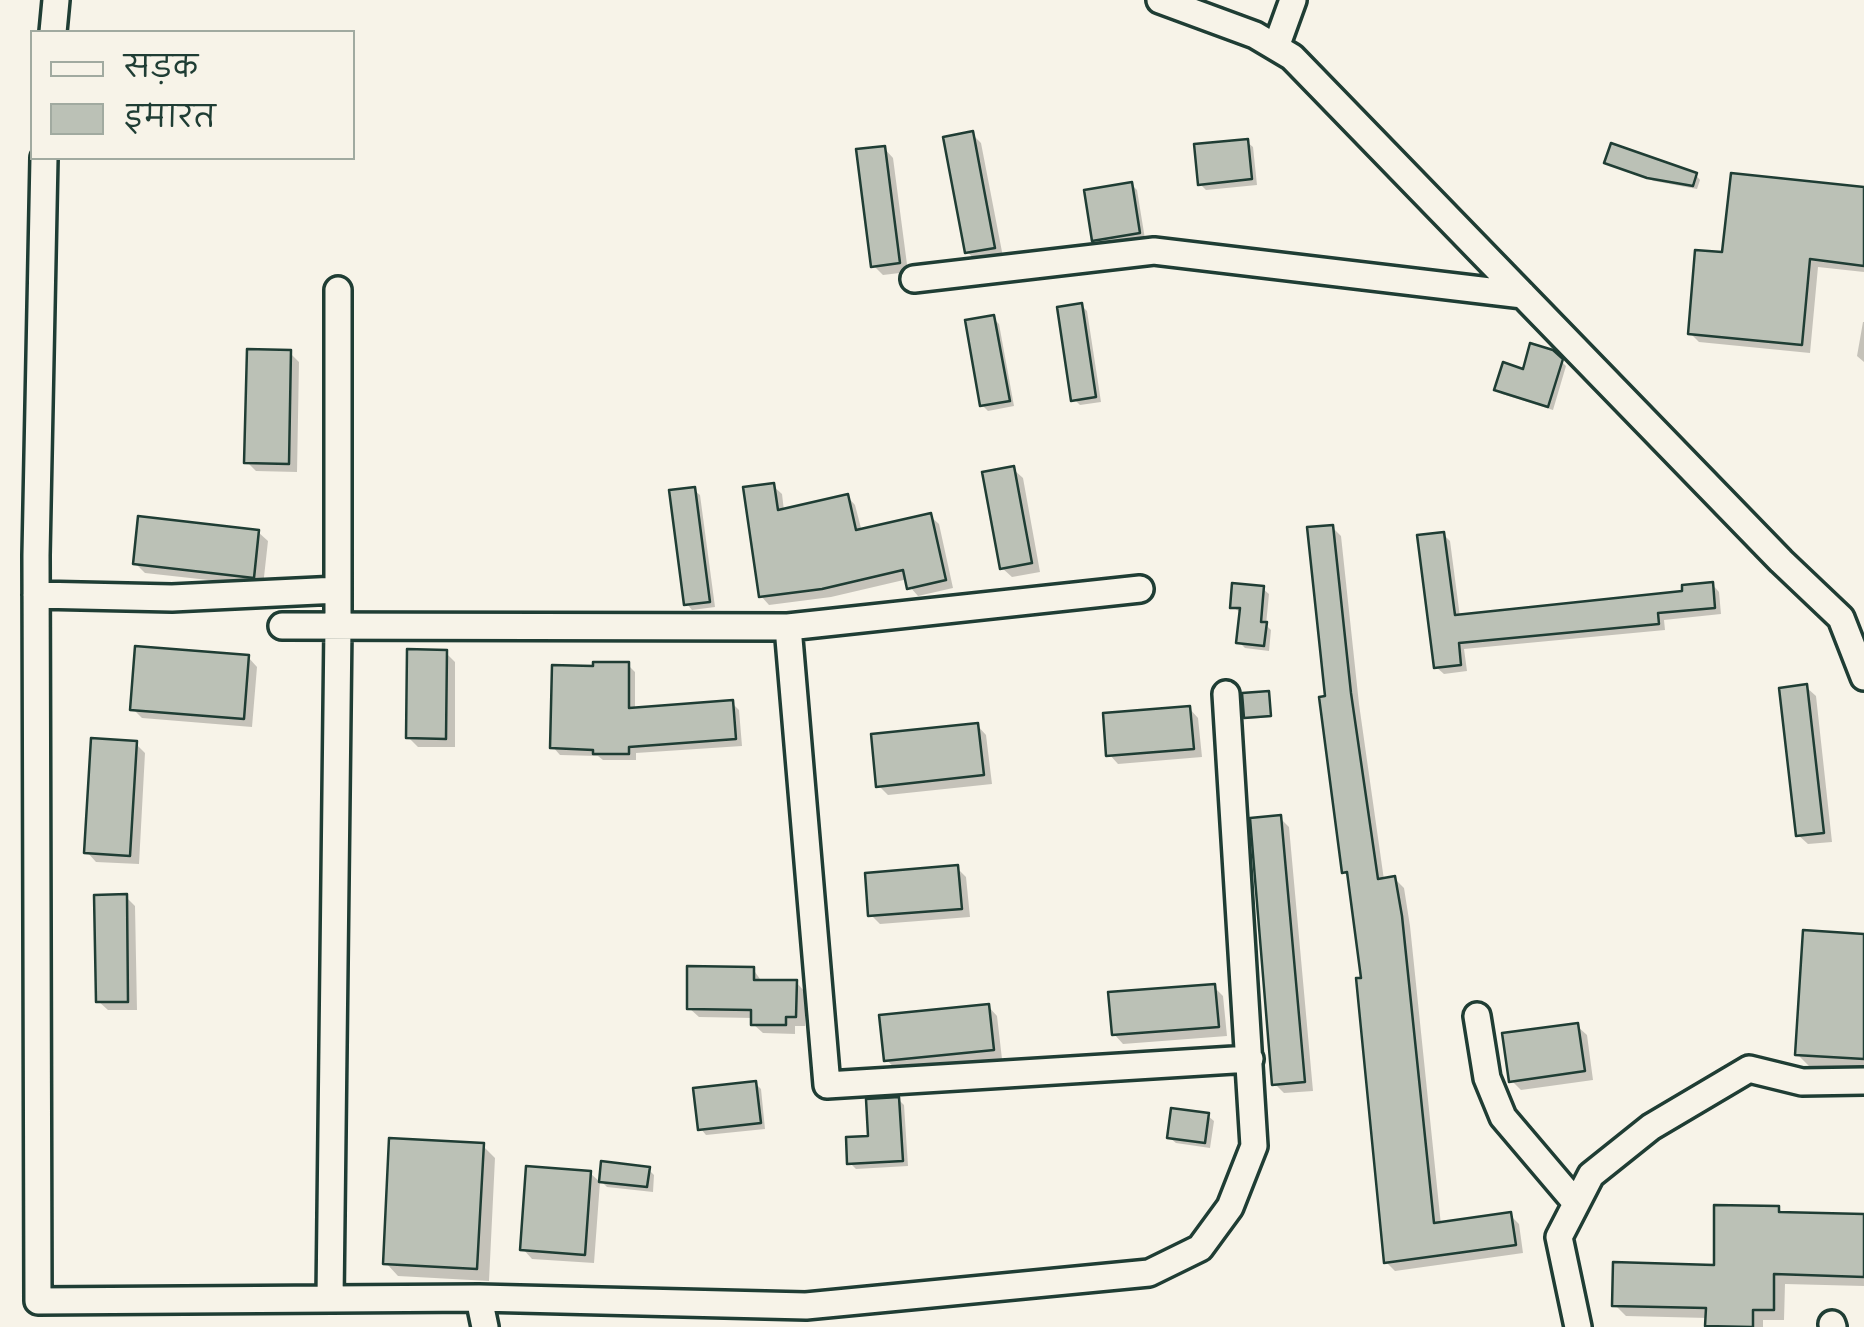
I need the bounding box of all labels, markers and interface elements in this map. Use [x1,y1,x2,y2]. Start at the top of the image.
legend [30,30,355,160]
text: सड़क [124,49,198,88]
text: इमारत [124,99,216,138]

